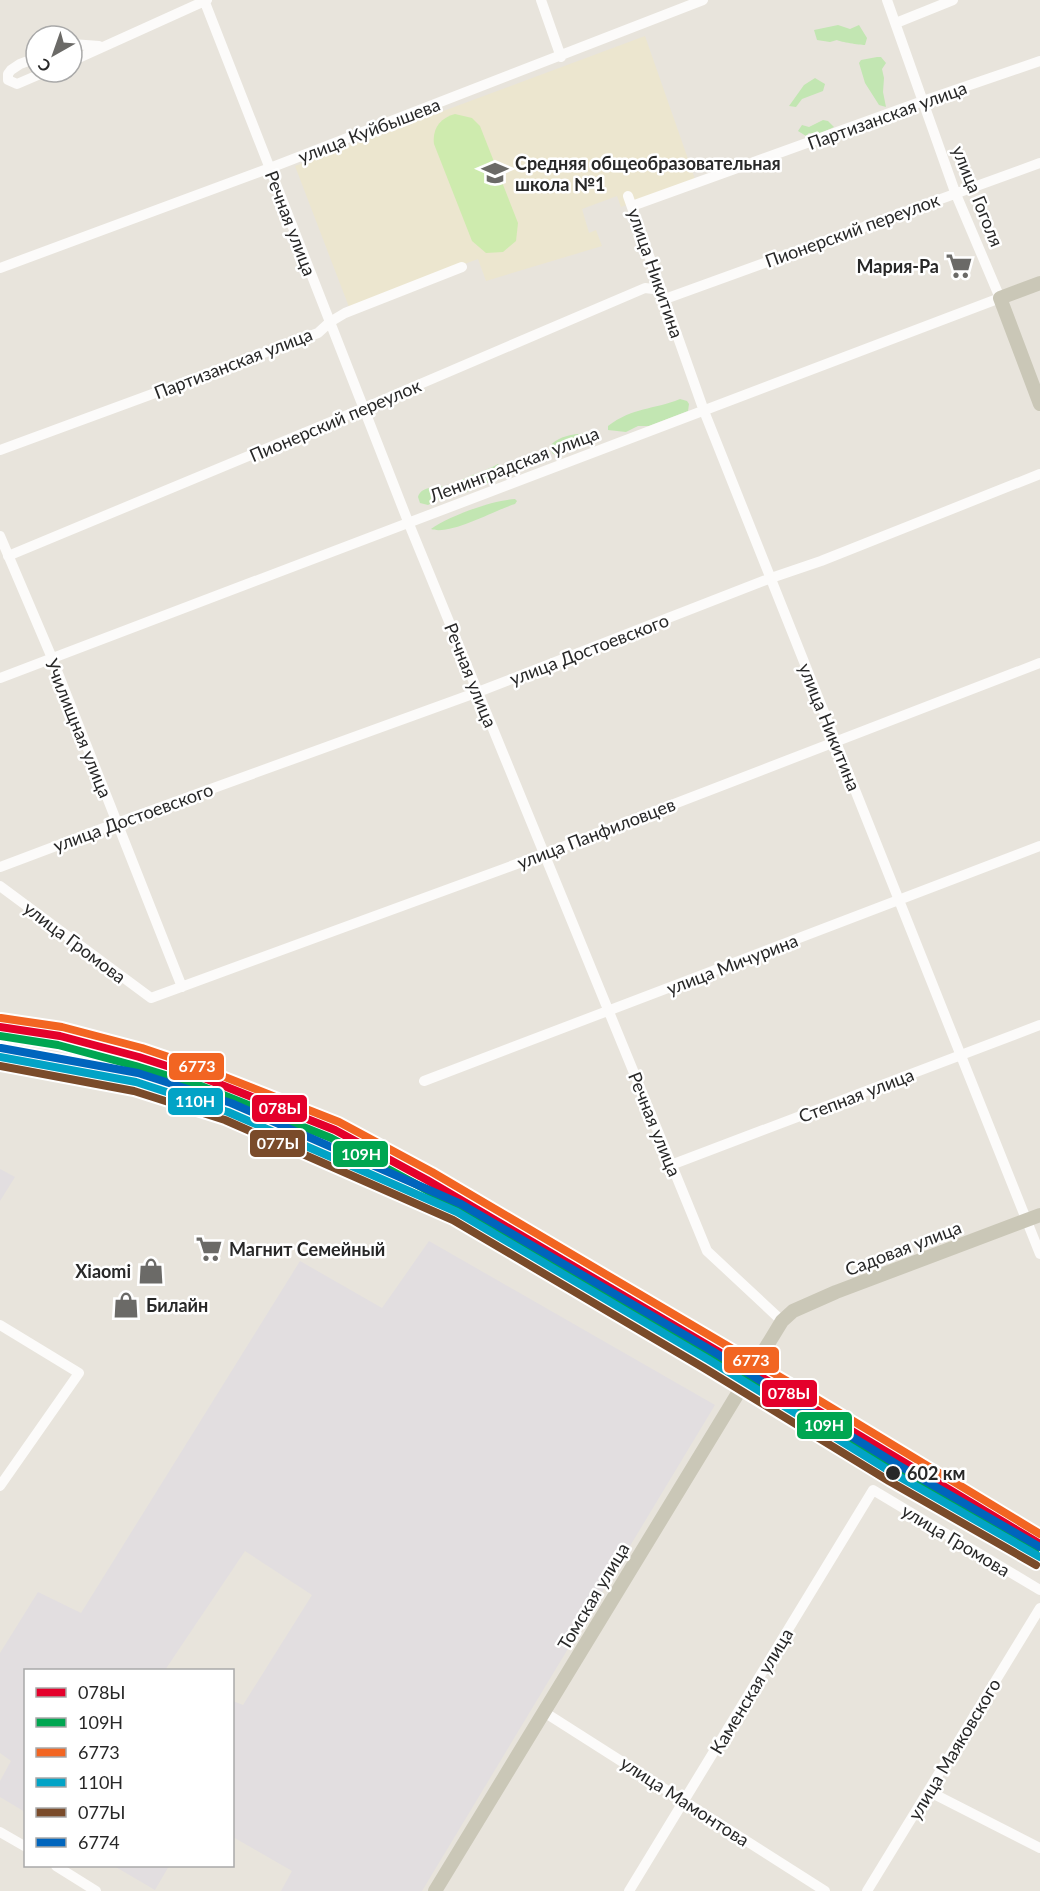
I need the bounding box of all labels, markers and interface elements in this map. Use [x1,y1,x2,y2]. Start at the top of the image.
north arrow [24,24,84,84]
text: С [34,55,54,77]
street label: Партизанская улица [804,76,970,154]
street label: улица Куйбышева [295,93,443,167]
street label: улица Гоголя [948,142,1008,250]
place label: Средняя общеобразовательная школа №1 [515,152,781,195]
school or university icon: Средняя общеобразовательная школа №1 [480,158,510,188]
street label: Речная улица [261,167,321,279]
street label: Пионерский переулок [762,188,943,272]
street label: улица Никитина [623,205,689,341]
supermarket icon: Мария-Ра [944,251,974,281]
place label: Мария-Ра [857,255,939,277]
street label: Партизанская улица [151,323,315,403]
street label: Пионерский переулок [246,374,425,466]
street label: Ленинградская улица [425,422,602,507]
street label: улица Достоевского [506,609,672,689]
street label: Речная улица [440,619,502,731]
street label: Училищная улица [41,655,117,801]
street label: улица Никитина [794,660,866,794]
street label: улица Достоевского [50,778,216,856]
street label: улица Панфиловцев [514,793,678,873]
street label: улица Громова [19,896,131,988]
street label: улица Мичурина [663,929,801,999]
line badge: 6773 [168,1052,225,1081]
text: 6773 [178,1056,216,1075]
street label: Степная улица [795,1063,917,1127]
street label: Речная улица [624,1068,686,1180]
line badge: 110Н [167,1087,224,1116]
text: 110Н [175,1091,215,1110]
line badge: 078Ы [251,1094,308,1123]
text: 078Ы [259,1098,301,1117]
line badge: 077Ы [249,1129,306,1158]
text: 077Ы [257,1133,299,1152]
line badge: 109Н [332,1140,389,1168]
text: 109Н [341,1144,381,1163]
street label: Садовая улица [842,1216,964,1280]
supermarket icon: Магнит Семейный [194,1234,224,1264]
place label: Магнит Семейный [229,1238,385,1260]
shop icon: Xiaomi [136,1256,166,1286]
place label: Xiaomi [75,1260,131,1282]
shop icon: Билайн [111,1290,141,1320]
place label: Билайн [146,1294,208,1316]
line badge: 6773 [723,1346,780,1374]
text: 6773 [732,1350,770,1369]
line badge: 078Ы [761,1379,818,1408]
text: 078Ы [768,1383,810,1402]
line badge: 109Н [796,1411,853,1440]
text: 109Н [804,1415,844,1434]
place label: 602 км [907,1462,965,1484]
marker: 602 км [884,1464,902,1482]
street label: улица Громова [898,1499,1014,1581]
street label: Томская улица [552,1539,634,1653]
street label: Каменская улица [705,1624,797,1758]
legend [24,1669,234,1867]
street label: улица Маяковского [903,1674,1005,1824]
text: 078Ы [78,1681,126,1703]
text: 109Н [78,1711,123,1733]
text: 6773 [78,1741,120,1763]
street label: улица Мамонтова [617,1751,753,1851]
text: 110Н [78,1771,123,1793]
text: 077Ы [78,1801,126,1823]
text: 6774 [78,1831,120,1853]

